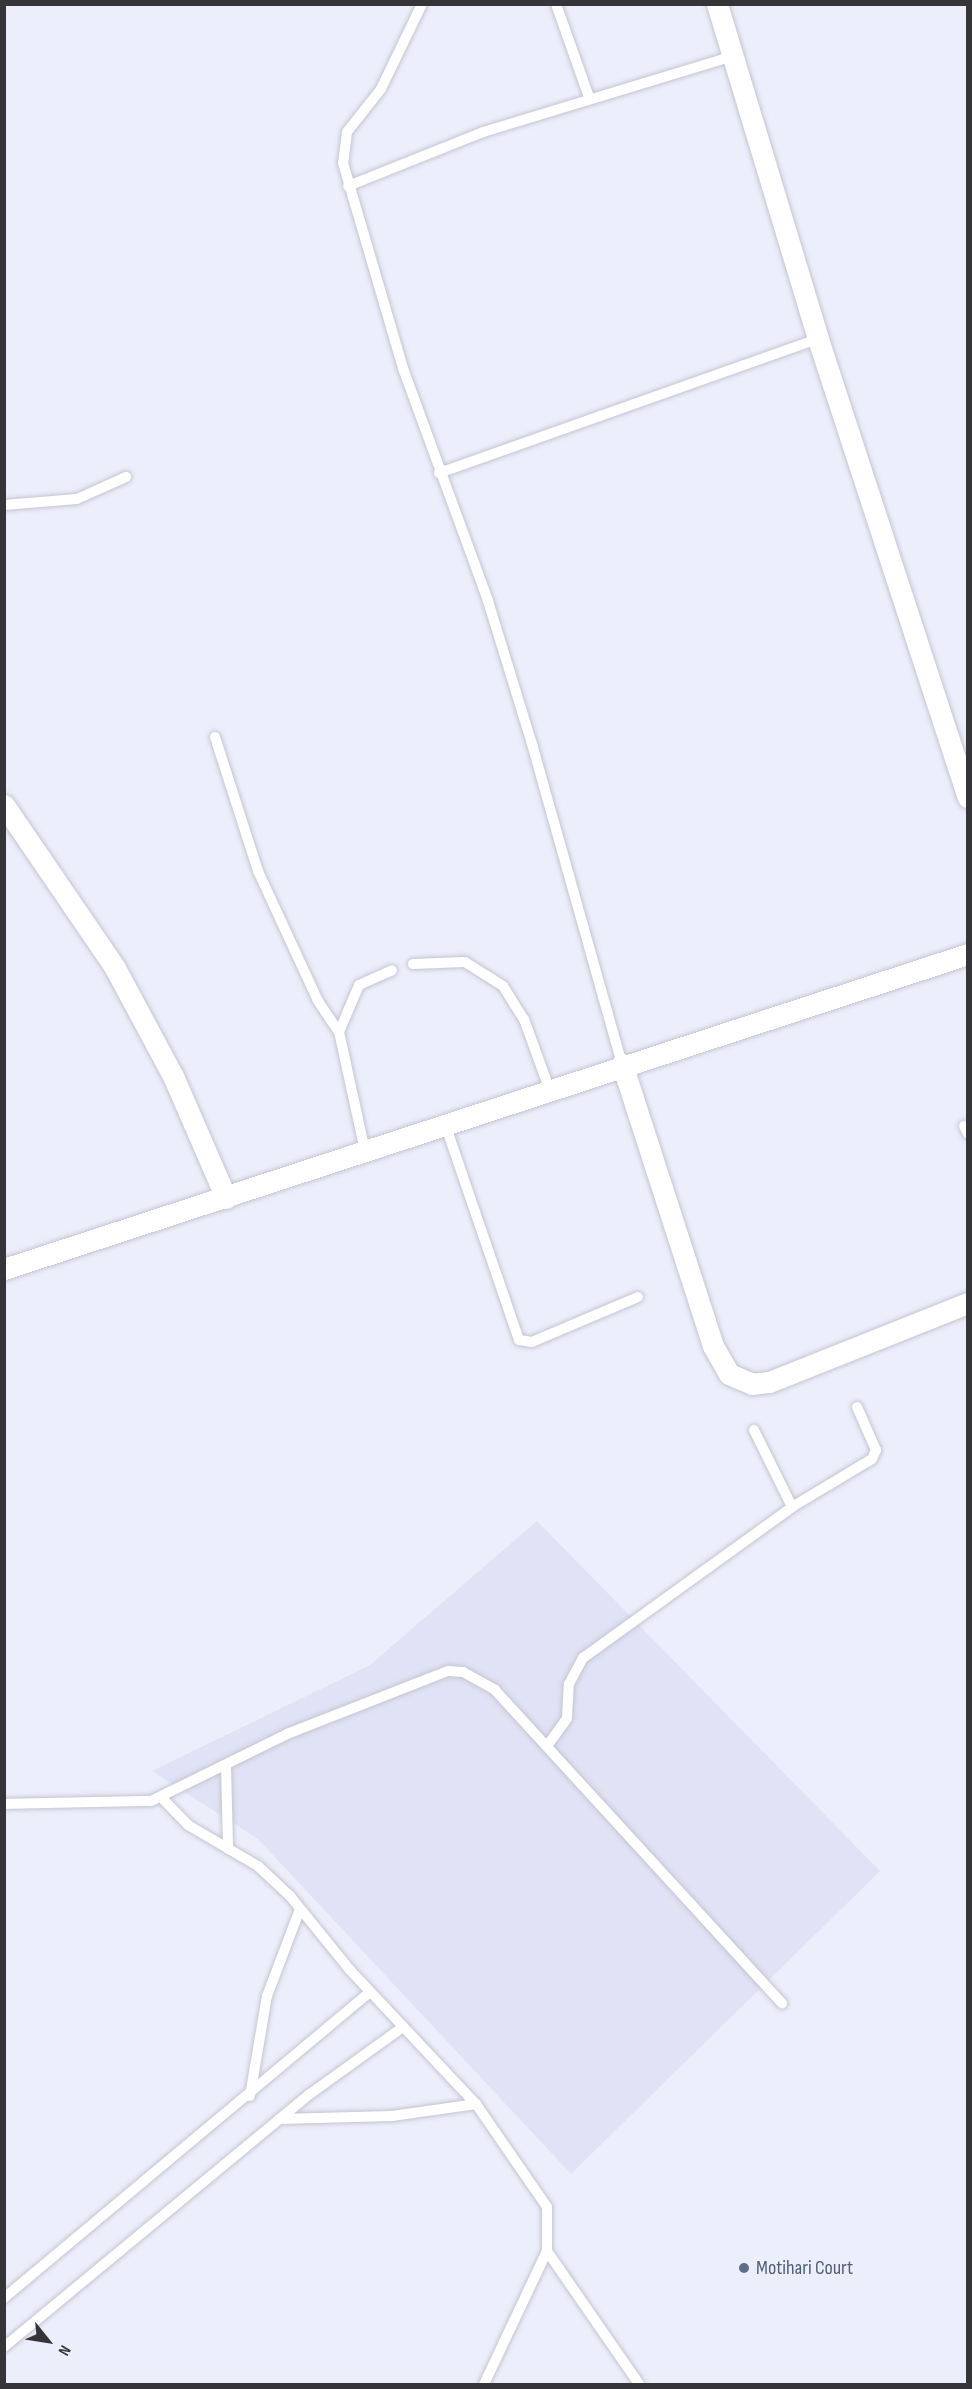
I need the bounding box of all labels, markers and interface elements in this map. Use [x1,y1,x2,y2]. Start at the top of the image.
place label: Motihari Court [756,2256,853,2280]
marker: Motihari Court [737,2261,751,2275]
north arrow [18,2311,78,2371]
text: N [54,2342,74,2359]

